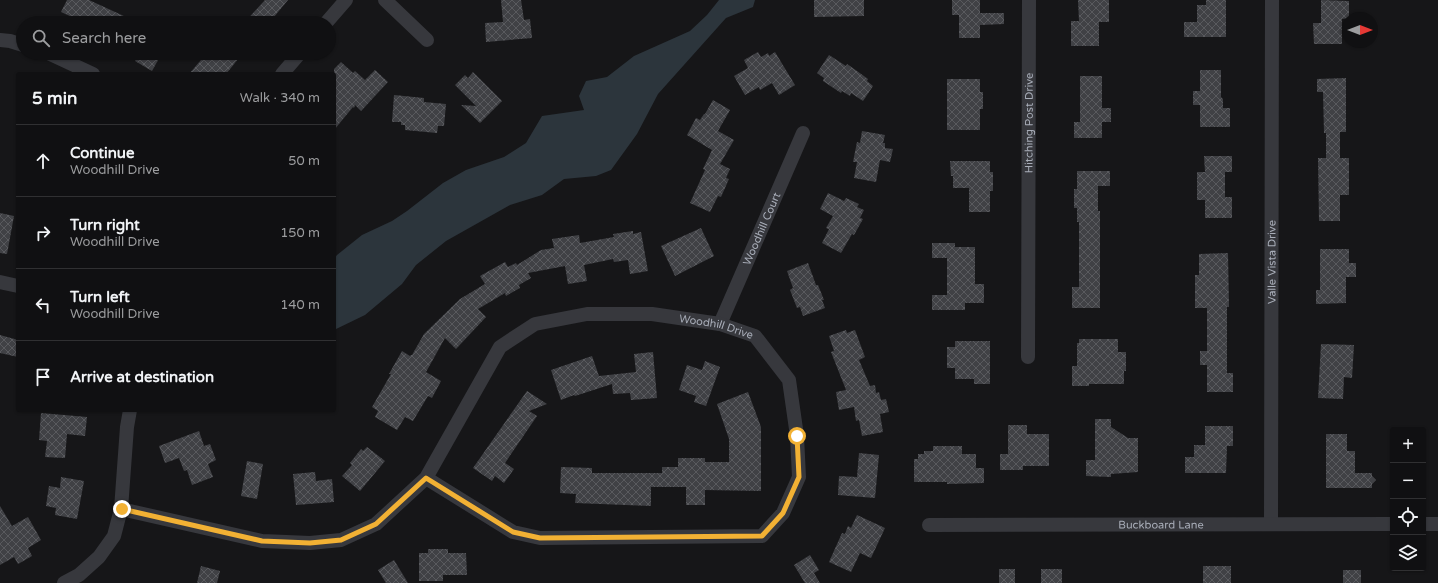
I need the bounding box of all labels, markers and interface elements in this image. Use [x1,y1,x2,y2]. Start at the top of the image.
north arrow [1342,12,1378,48]
search box [16,16,336,60]
icon: search [30,27,52,49]
text: Search here [62,29,146,47]
street label: Hitching Post Drive [1023,73,1036,173]
text: 5 min [32,88,77,109]
text: Walk · 340 m [240,90,320,106]
text: Continue [70,144,134,162]
icon: ahead [32,150,54,172]
text: 50 m [288,153,320,169]
text: Woodhill Drive [70,162,160,178]
street label: Woodhill Court [740,190,783,267]
text: Turn right [70,216,140,234]
street label: Valle Vista Drive [1265,220,1279,304]
icon: right [32,222,54,244]
text: 150 m [280,225,320,241]
text: Woodhill Drive [70,234,160,250]
text: Turn left [70,288,130,306]
icon: left [32,294,54,316]
text: 140 m [280,297,320,313]
text: Woodhill Drive [70,306,160,322]
street label: Woodhill Drive [678,312,755,342]
icon: arrive [32,366,54,388]
text: Arrive at destination [70,368,214,386]
route start [788,427,806,445]
map controls [1390,427,1426,571]
button: + [1390,427,1426,463]
button: − [1390,463,1426,499]
button: locate [1390,499,1426,535]
route end [113,500,131,518]
street label: Buckboard Lane [1118,518,1204,532]
button: layers [1390,535,1426,571]

